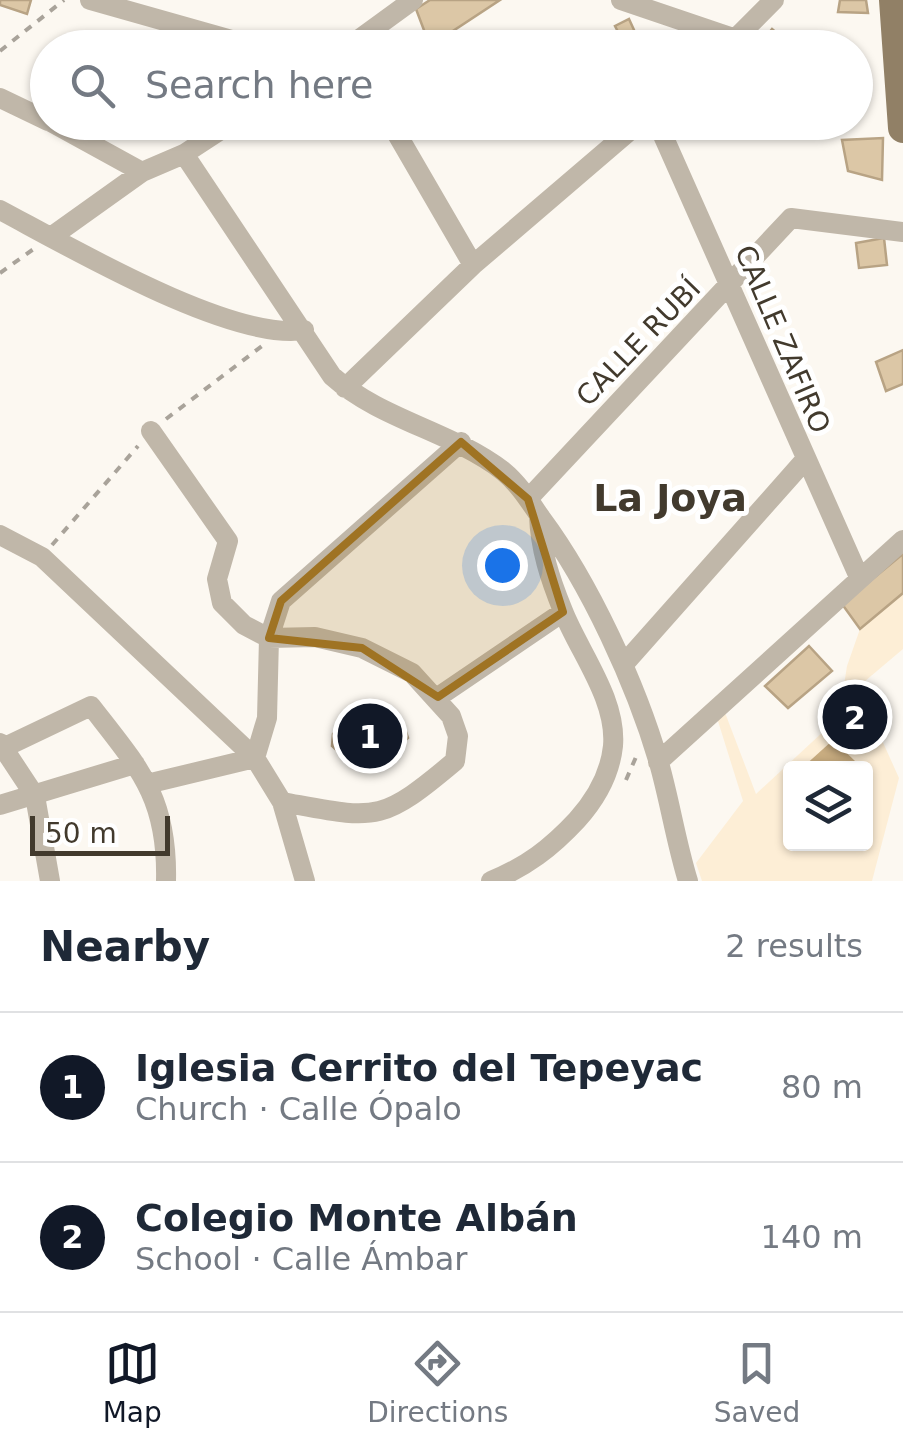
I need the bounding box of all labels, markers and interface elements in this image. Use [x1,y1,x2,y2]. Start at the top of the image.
search box [30,30,873,140]
icon: search [65,58,120,113]
text: Search here [145,63,373,107]
street label: CALLE ZAFIRO [728,240,837,438]
street label: CALLE RUBÍ [569,271,707,413]
district label: La Joya [593,476,747,520]
your location [477,540,528,591]
pin: 2 [822,680,888,754]
pin: 1 [338,698,402,774]
map controls [783,761,873,851]
button: layers [783,761,873,851]
scale bar [30,811,170,856]
text: 50 m [45,817,117,850]
text: Nearby [40,922,210,971]
text: 2 results [725,927,863,965]
text: Iglesia Cerrito del Tepeyac [135,1046,703,1090]
text: 1 [61,1068,84,1106]
text: 80 m [781,1068,863,1106]
text: Church · Calle Ópalo [135,1090,462,1128]
text: Colegio Monte Albán [135,1196,578,1240]
text: 2 [61,1218,84,1256]
text: 140 m [761,1218,863,1256]
text: School · Calle Ámbar [135,1240,467,1278]
tab: Map [103,1336,162,1429]
tab: Directions [367,1336,508,1429]
tab: Saved [714,1336,800,1429]

